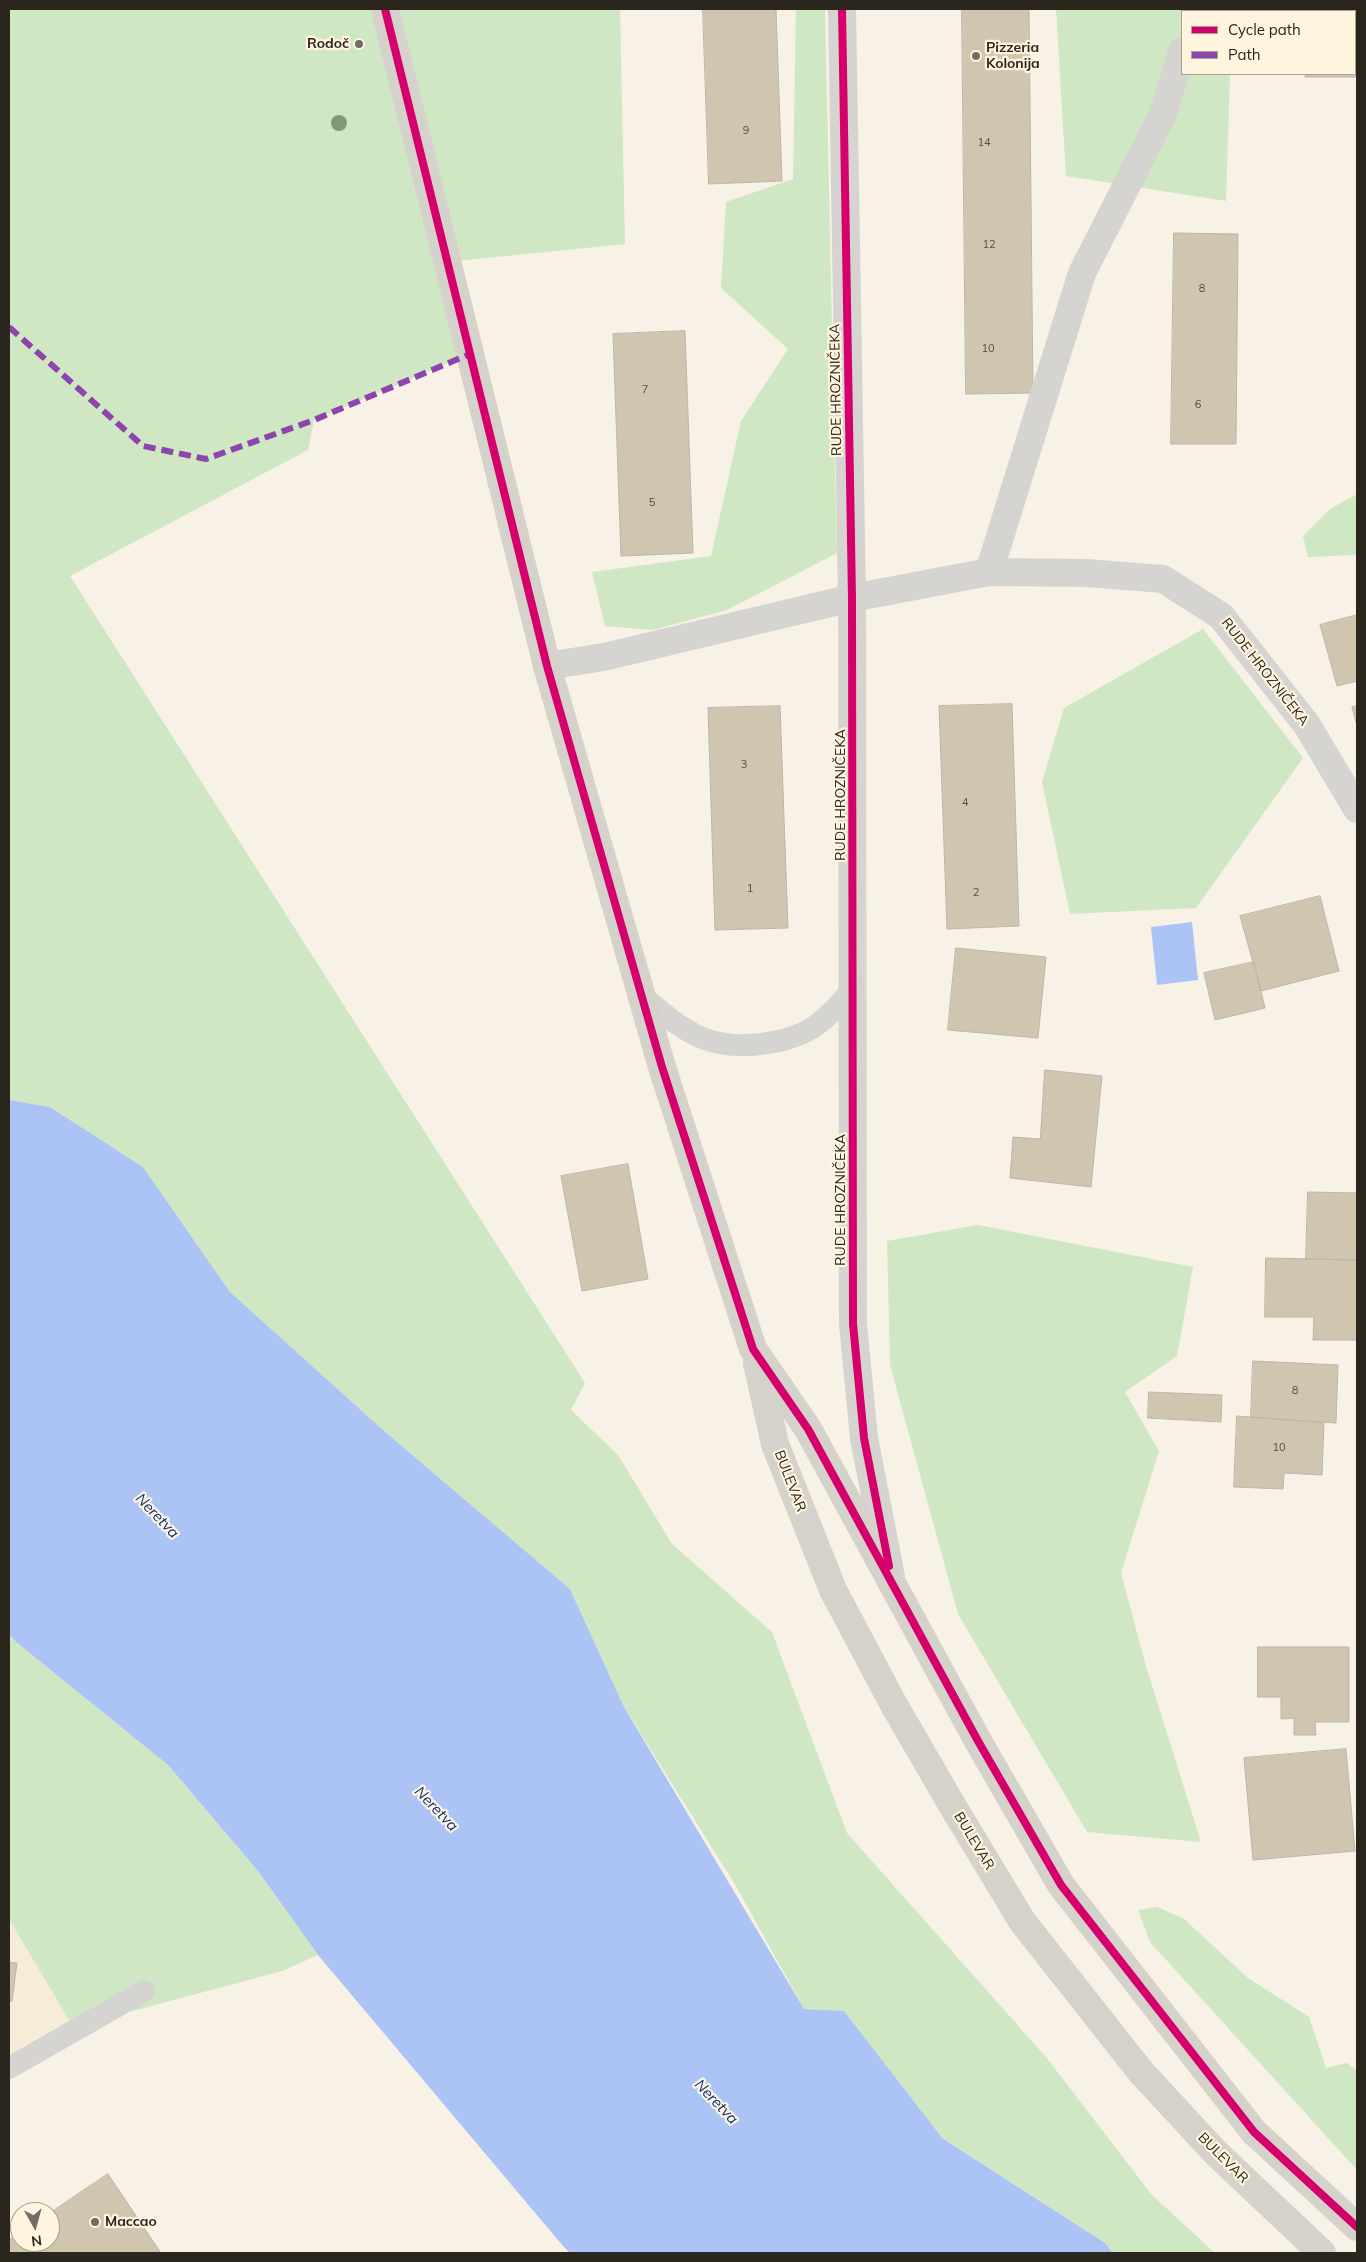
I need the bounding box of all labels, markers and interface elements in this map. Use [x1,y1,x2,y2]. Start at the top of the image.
legend [1181,10,1356,75]
text: Cycle path [1228,20,1301,39]
place label: Rodoč [307,36,349,52]
marker: Rodoč [353,38,365,50]
place label: Pizzeria Kolonija [986,40,1040,72]
text: Path [1228,45,1260,64]
marker: Pizzeria Kolonija [970,50,982,62]
house number: 9 [743,124,749,138]
house number: 14 [977,136,991,150]
house number: 12 [982,238,996,252]
house number: 8 [1199,282,1205,296]
street label: RUDE HROZNIČEKA [826,324,846,456]
house number: 10 [981,342,995,356]
house number: 7 [642,383,648,397]
house number: 6 [1195,398,1201,412]
house number: 5 [649,496,655,510]
street label: RUDE HROZNIČEKA [1218,615,1312,729]
street label: RUDE HROZNIČEKA [833,729,849,861]
house number: 3 [741,758,747,772]
house number: 4 [962,796,968,810]
house number: 1 [747,882,753,896]
house number: 2 [973,886,979,900]
street label: RUDE HROZNIČEKA [833,1134,849,1266]
house number: 8 [1292,1384,1298,1398]
house number: 10 [1272,1441,1286,1455]
street label: BULEVAR [771,1448,809,1514]
water label: Neretva [131,1490,183,1542]
water label: Neretva [410,1783,462,1835]
street label: BULEVAR [950,1809,998,1873]
water label: Neretva [690,2076,742,2128]
street label: BULEVAR [1194,2129,1252,2187]
north arrow [10,2202,60,2252]
place label: Maccao [105,2214,157,2230]
marker: Maccao [89,2216,101,2228]
text: N [30,2231,43,2250]

